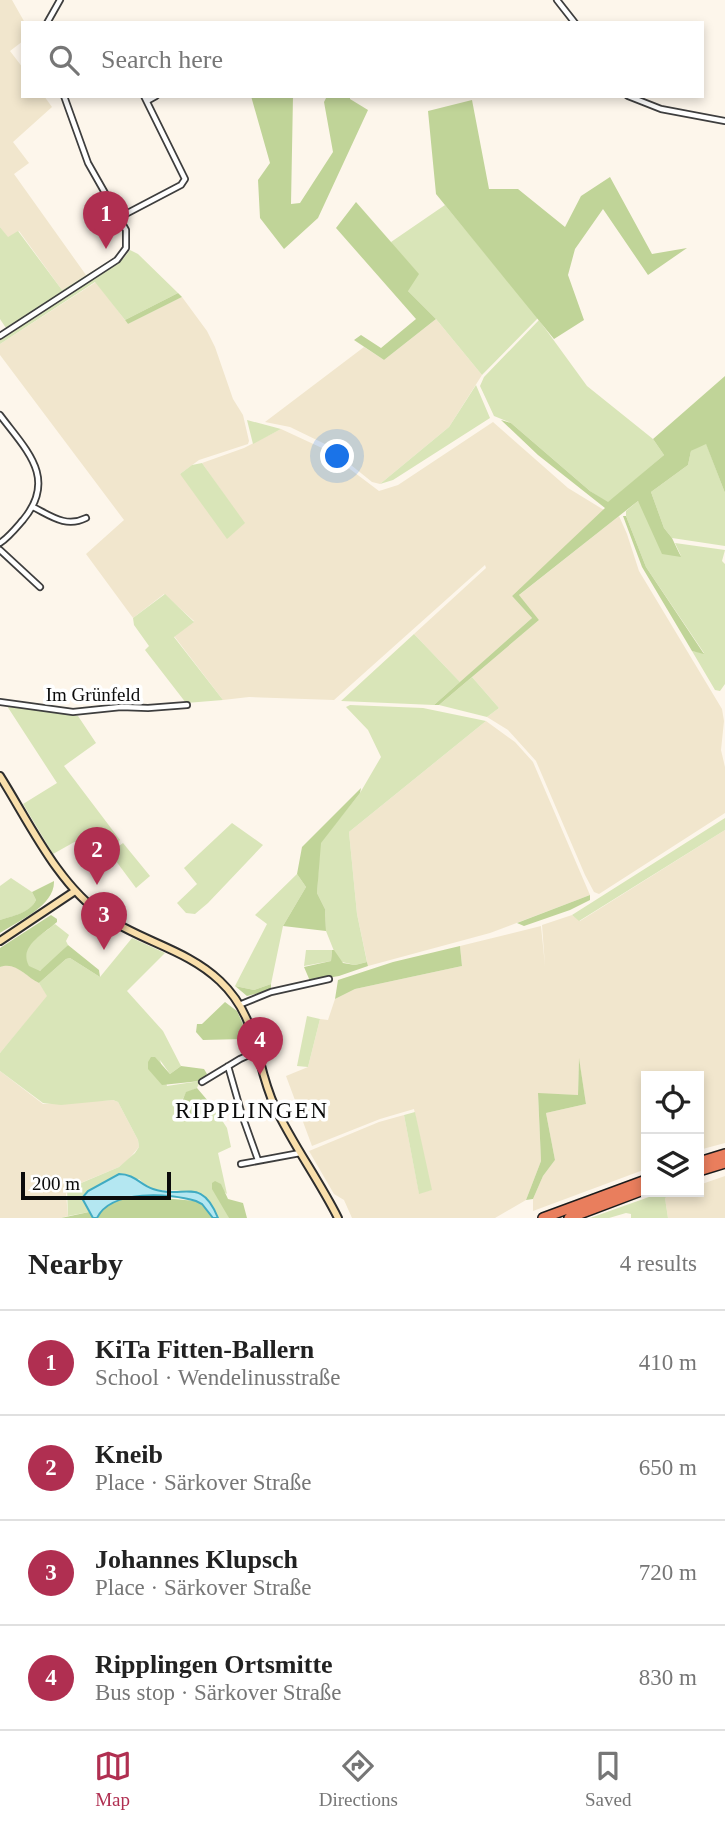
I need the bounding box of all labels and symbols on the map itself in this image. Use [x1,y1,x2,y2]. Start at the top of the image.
pin: 1 [83,191,129,249]
your location [320,439,354,473]
street label: Im Grünfeld [46,684,141,705]
pin: 2 [74,827,120,885]
pin: 3 [81,892,127,950]
pin: 4 [237,1017,283,1075]
district label: RIPPLINGEN [175,1098,329,1123]
scale bar [21,1169,172,1201]

